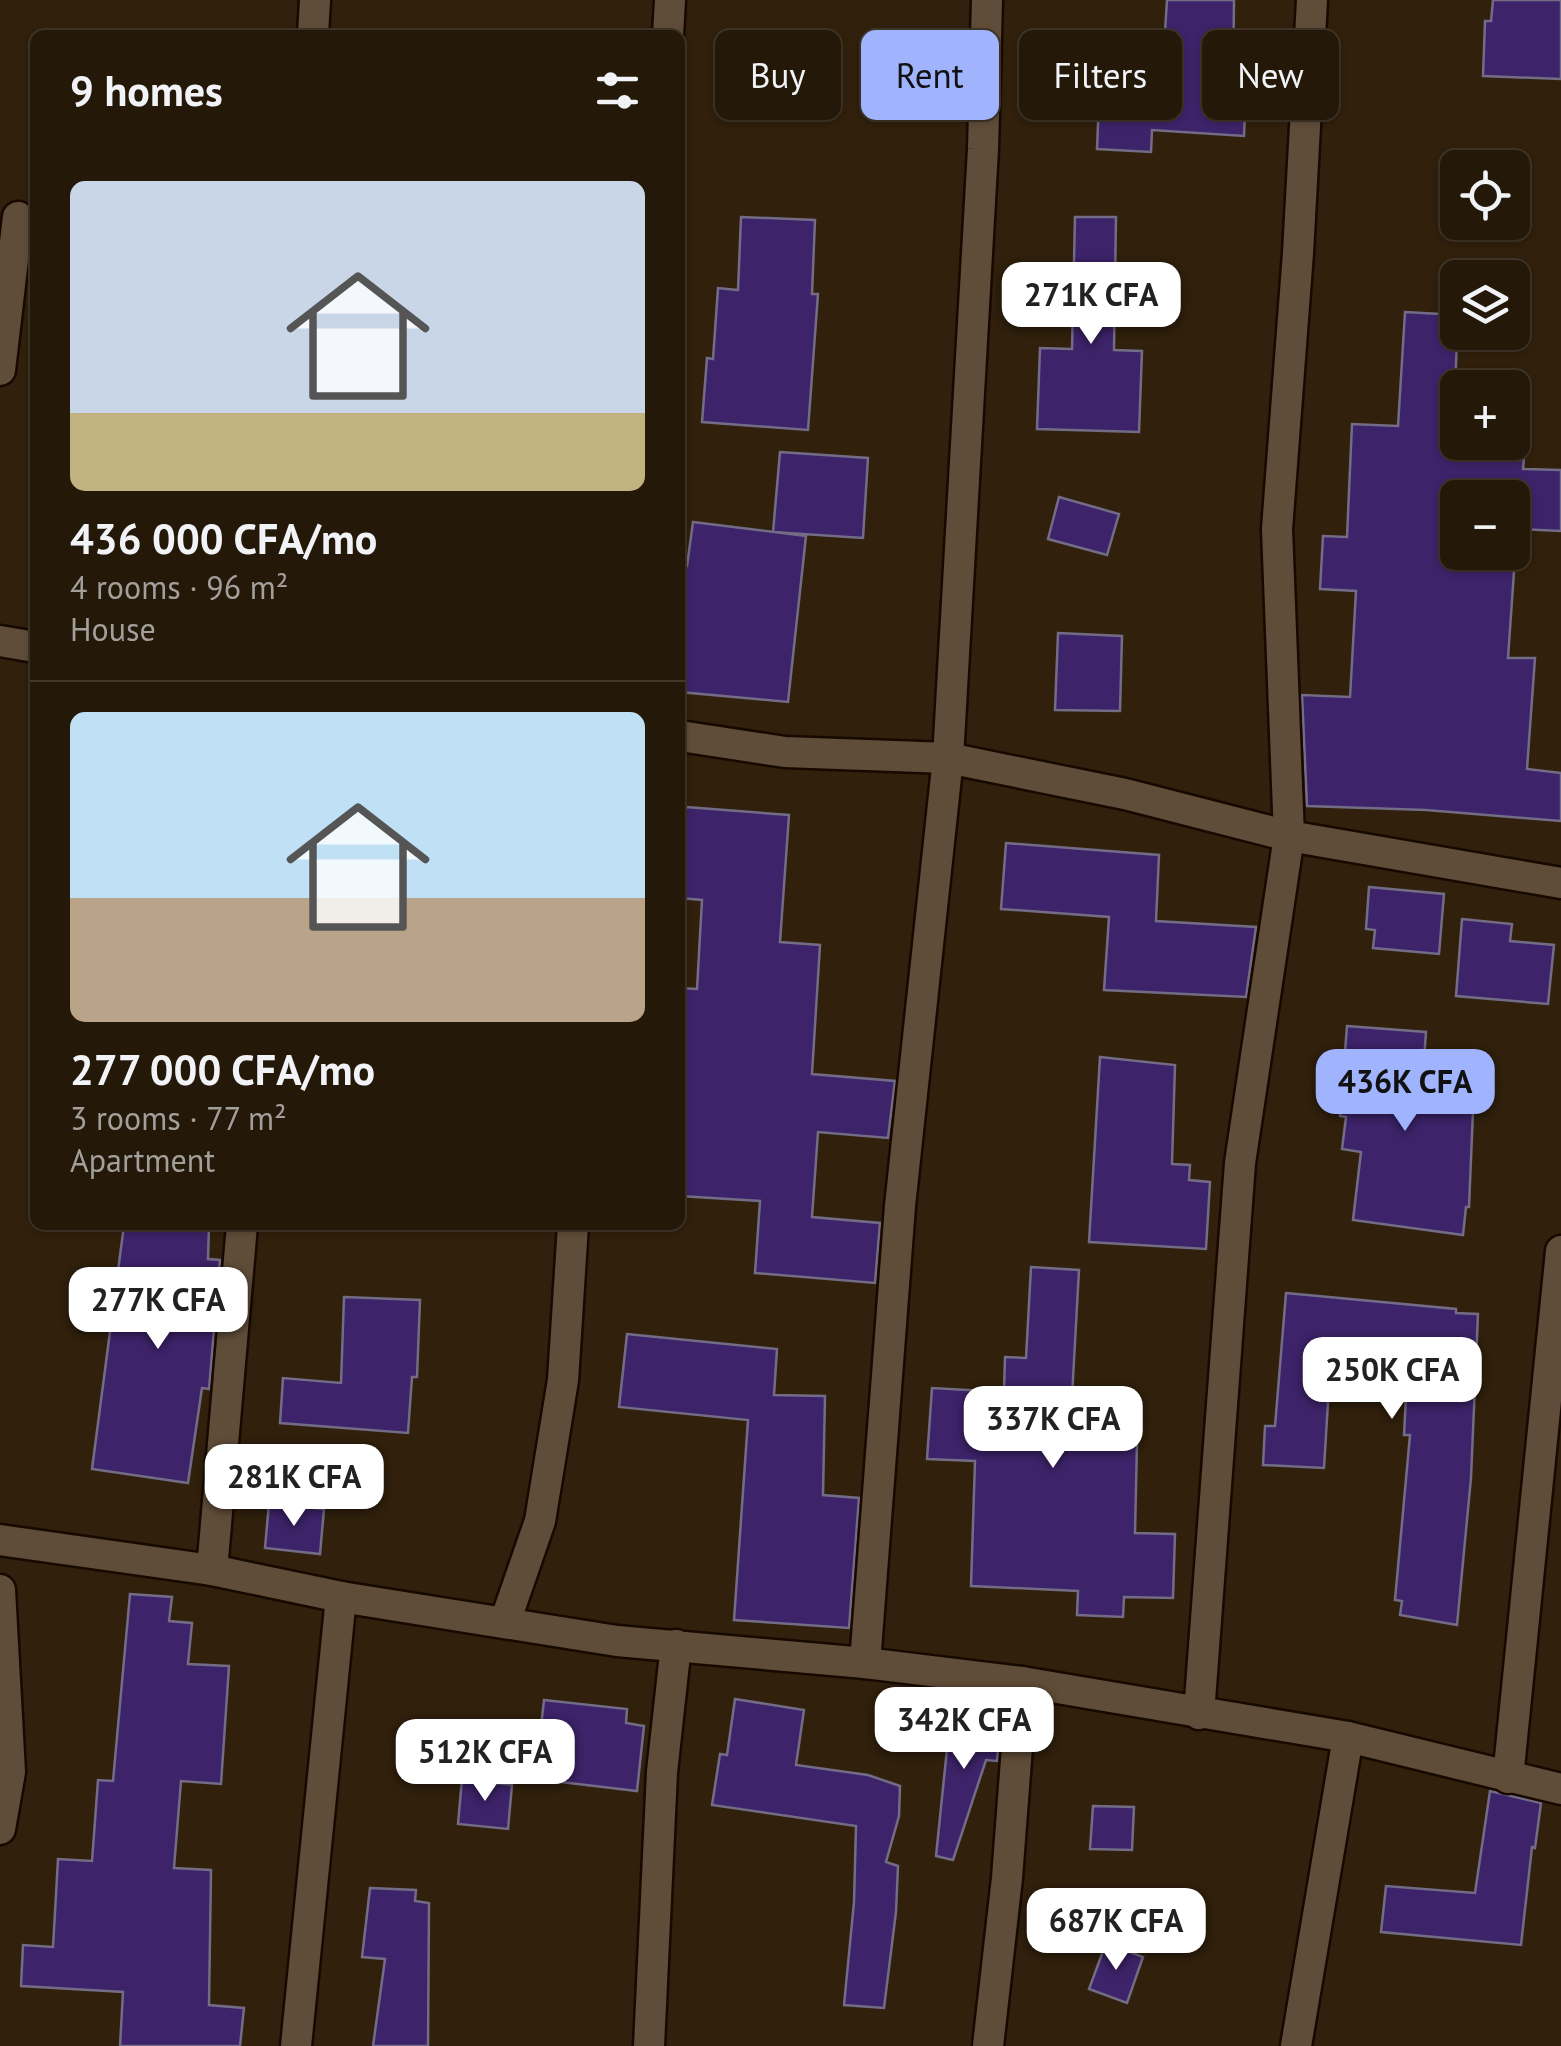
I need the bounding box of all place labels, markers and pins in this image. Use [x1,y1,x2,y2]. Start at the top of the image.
pin: 271K CFA [988,262,1194,347]
pin: 436K CFA [1302,1049,1508,1134]
pin: 277K CFA [55,1267,261,1352]
pin: 250K CFA [1289,1337,1495,1422]
pin: 337K CFA [950,1386,1156,1471]
pin: 281K CFA [191,1444,397,1529]
pin: 342K CFA [861,1687,1067,1772]
pin: 512K CFA [382,1719,588,1804]
pin: 687K CFA [1013,1888,1219,1973]

